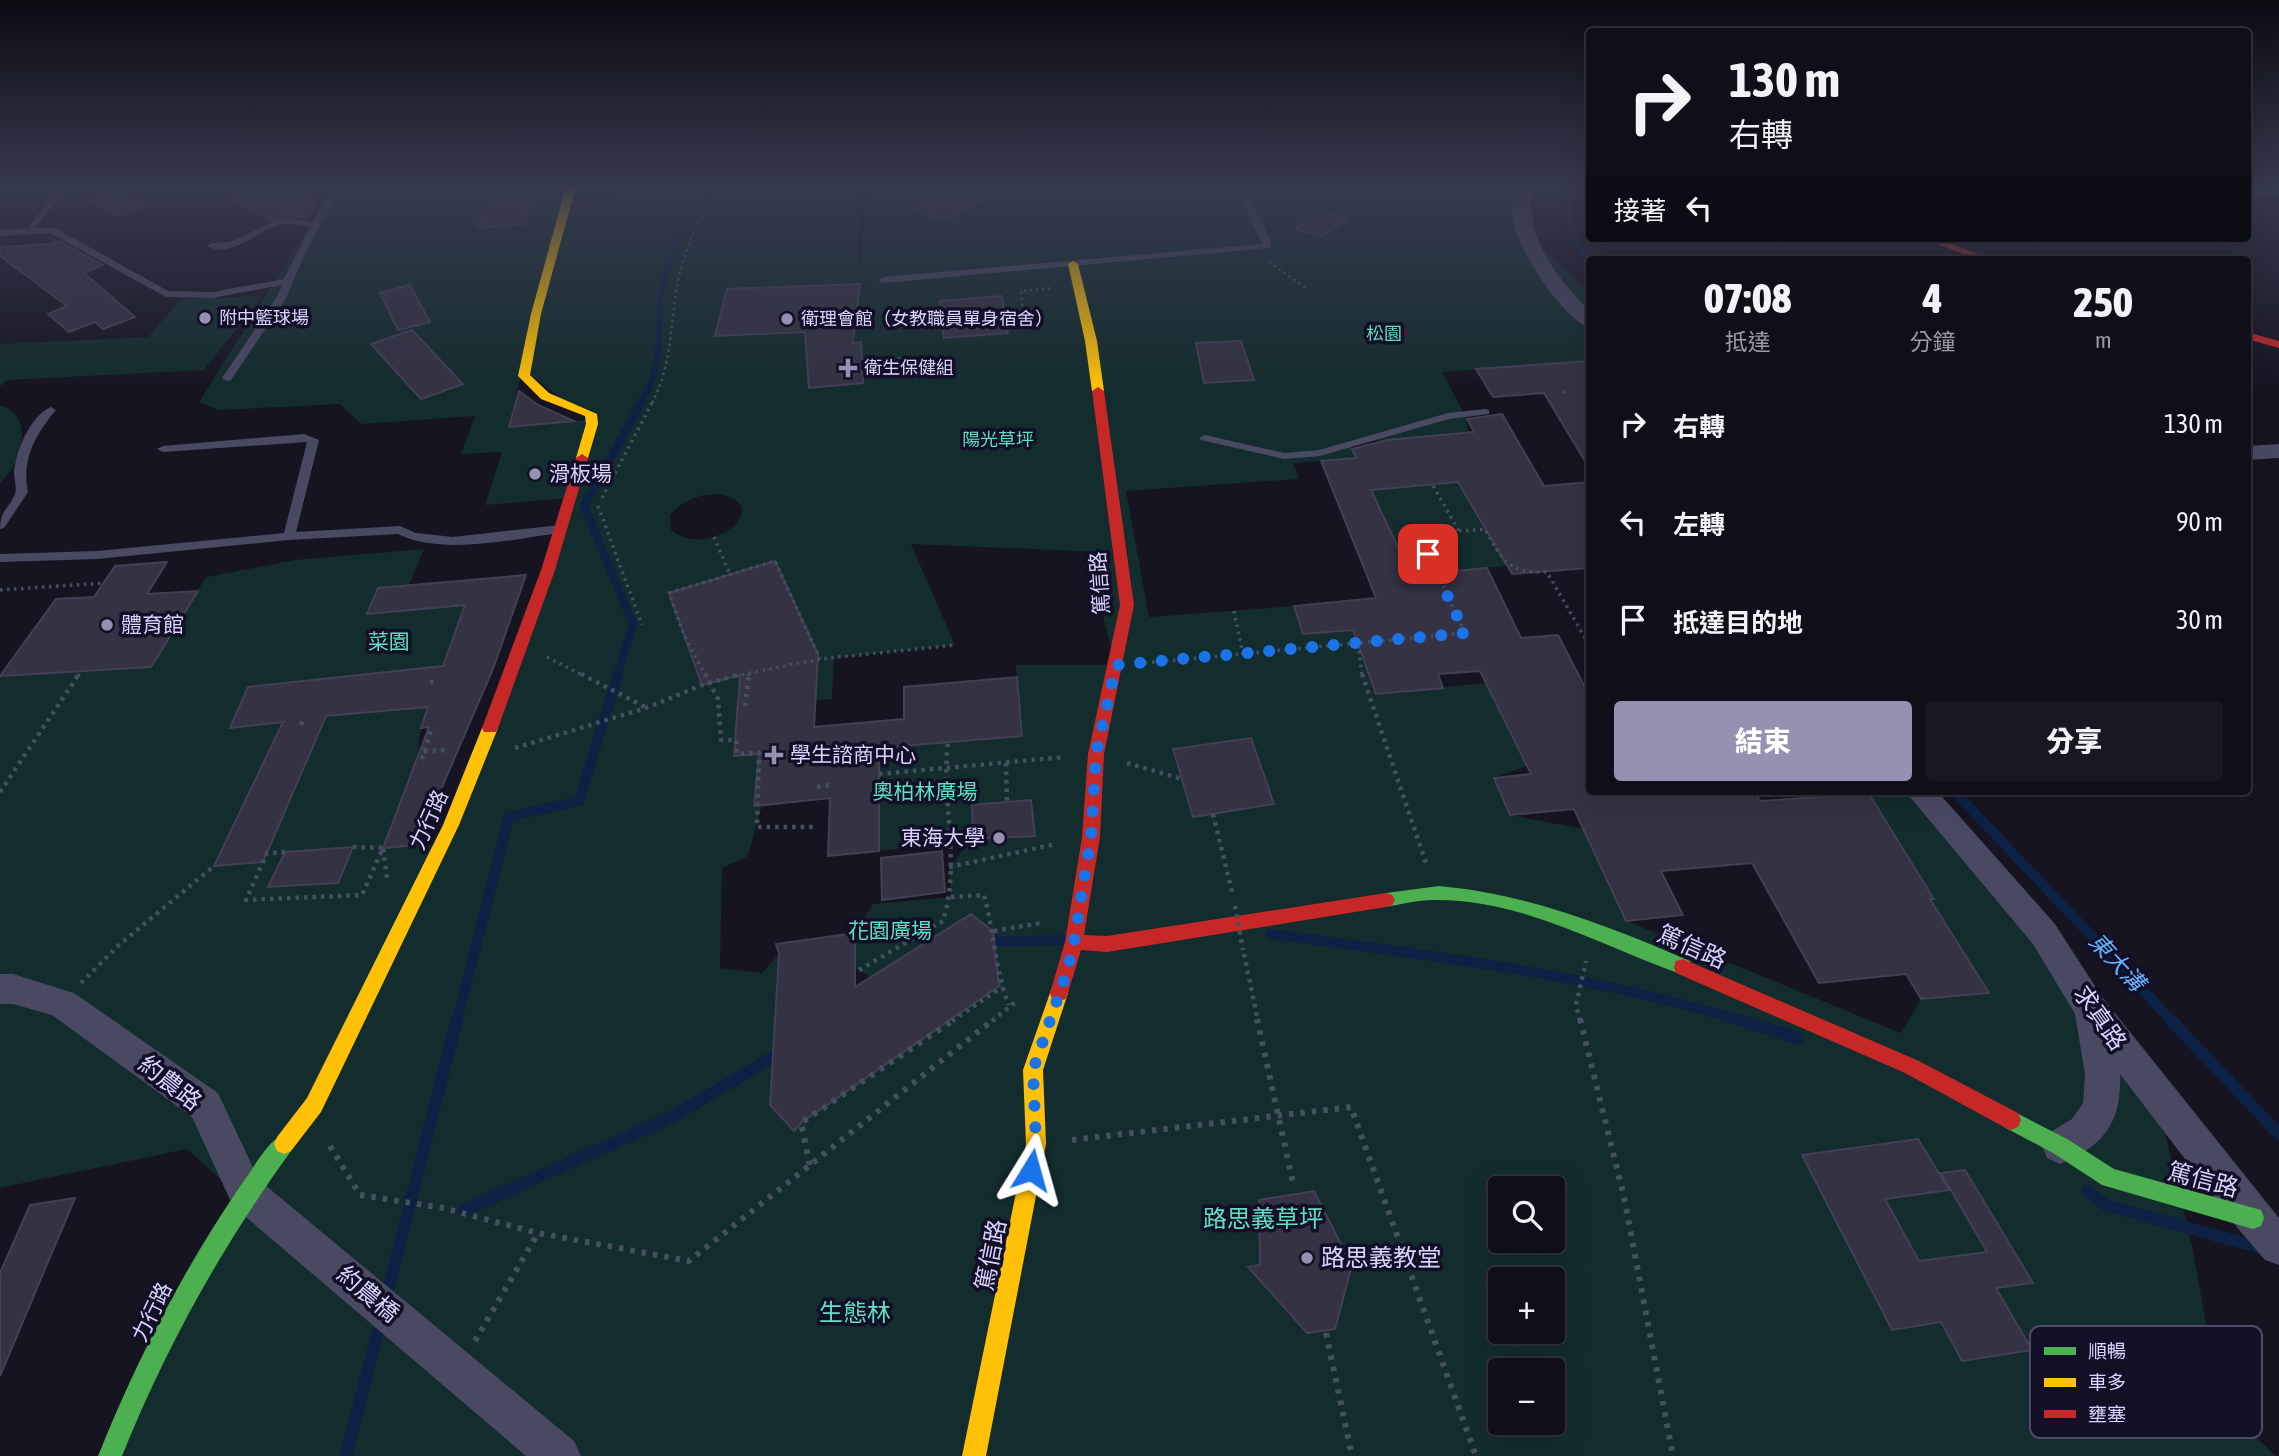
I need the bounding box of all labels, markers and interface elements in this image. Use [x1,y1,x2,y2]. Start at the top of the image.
text: 130 m [1729,51,1840,107]
icon: right [1614,56,1705,147]
text: 右轉 [1729,116,1793,153]
icon: left [1680,189,1718,227]
text: 接著 [1614,196,1666,226]
text: 07:08 [1704,274,1791,322]
text: 4 [1923,274,1942,322]
text: 250 [2074,278,2133,326]
place label: 附中籃球場 [219,307,309,328]
place label: 衛理會館（女教職員單身宿舍） [801,308,1053,329]
marker: 附中籃球場 [197,310,213,326]
marker: 衛理會館（女教職員單身宿舍） [779,311,795,327]
park label: 松園 [1366,323,1402,344]
text: m [2095,327,2112,353]
text: 抵達 [1725,329,1771,355]
text: 分鐘 [1910,329,1956,355]
place label: 衛生保健組 [864,357,954,378]
marker: 衛生保健組 [838,358,858,378]
icon: right [1614,405,1652,443]
text: 130 m [2164,409,2223,439]
text: 右轉 [1673,412,1725,442]
park label: 陽光草坪 [962,429,1034,450]
place label: 滑板場 [549,461,612,485]
marker: 滑板場 [527,466,543,482]
icon: left [1614,503,1652,541]
text: 90 m [2176,507,2223,537]
text: 左轉 [1673,510,1725,540]
pin [1398,524,1458,584]
icon: arrive [1409,535,1447,573]
street label: 篤信路 [1085,551,1113,615]
icon: arrive [1614,601,1652,639]
text: 30 m [2176,605,2223,635]
text: 抵達目的地 [1673,608,1803,638]
place label: 體育館 [121,612,184,636]
marker: 體育館 [99,617,115,633]
park label: 菜園 [368,629,410,653]
button: 結束 [1614,701,1912,781]
button: 分享 [1926,701,2223,781]
place label: 學生諮商中心 [790,742,916,766]
marker: 學生諮商中心 [764,745,784,765]
park label: 奧柏林廣場 [873,779,978,803]
street label: 力行路 [404,786,452,853]
place label: 東海大學 [901,825,985,849]
marker: 東海大學 [991,830,1007,846]
park label: 花園廣場 [848,918,932,942]
street label: 篤信路 [1654,920,1731,974]
water label: 東大溝 [2084,928,2152,998]
street label: 求真路 [2069,980,2132,1055]
street label: 約農路 [134,1050,207,1115]
position arrow [994,1133,1068,1207]
street label: 篤信路 [2165,1157,2241,1202]
map controls [1488,1176,1565,1435]
button: search [1488,1176,1565,1253]
park label: 路思義草坪 [1203,1205,1323,1232]
street label: 篤信路 [970,1217,1011,1293]
place label: 路思義教堂 [1321,1244,1441,1271]
marker: 路思義教堂 [1299,1250,1315,1266]
street label: 約農橋 [332,1260,405,1327]
button: + [1488,1267,1565,1344]
street label: 力行路 [127,1278,176,1345]
park label: 生態林 [819,1299,891,1326]
legend [2030,1326,2262,1438]
text: 順暢 [2088,1340,2126,1362]
button: − [1488,1358,1565,1435]
text: 車多 [2088,1371,2126,1393]
text: 壅塞 [2088,1403,2126,1425]

